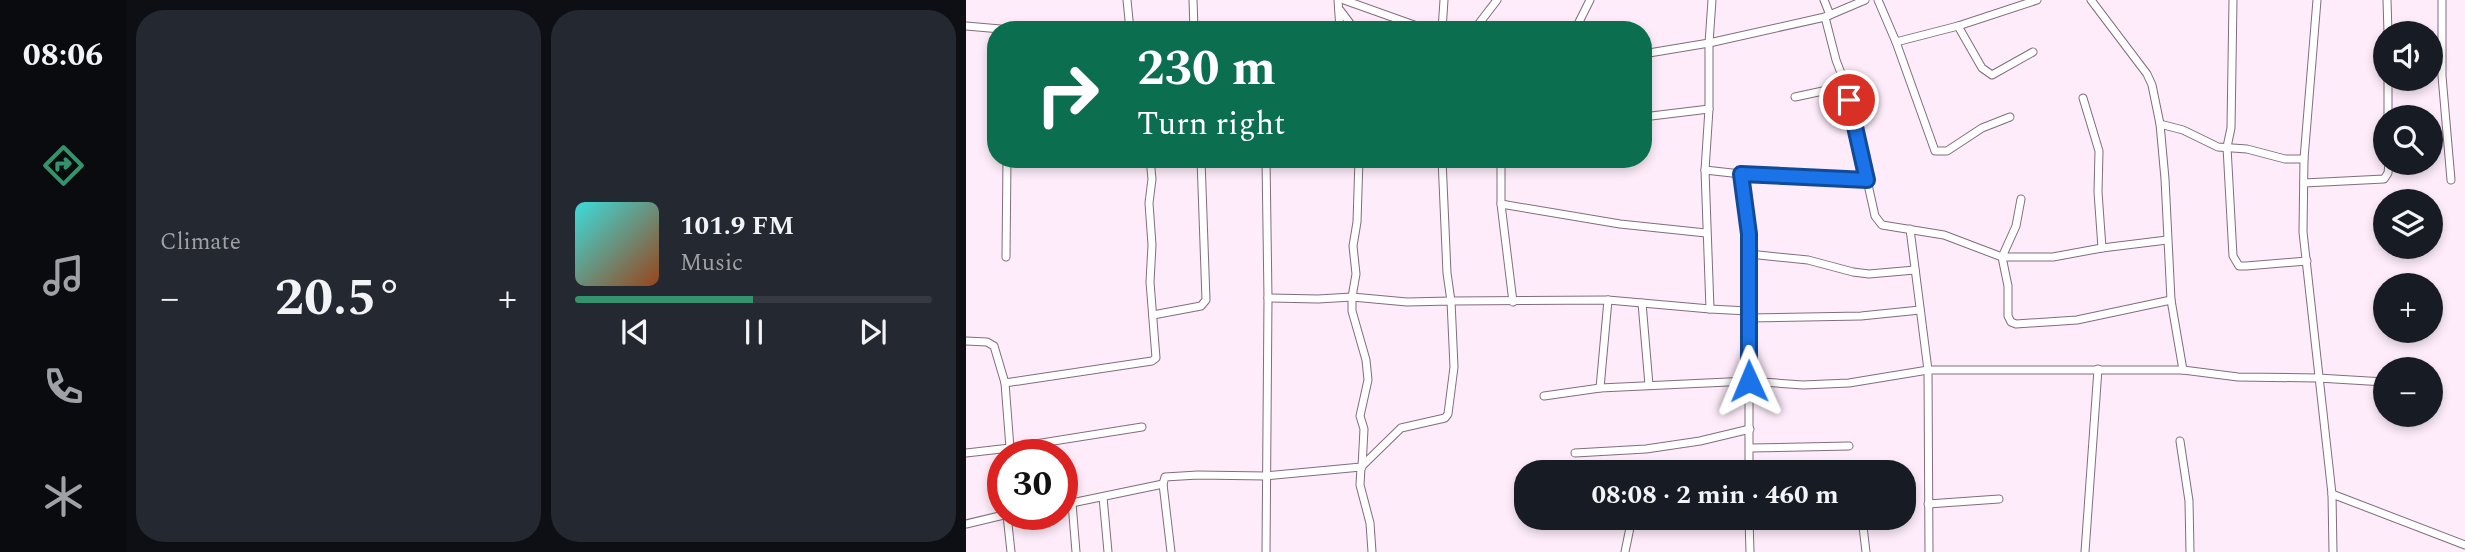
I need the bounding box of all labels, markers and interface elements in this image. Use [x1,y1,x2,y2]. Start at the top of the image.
map controls [2373,21,2443,427]
button: sound [2373,21,2443,91]
text: 08:06 [23,31,103,80]
text: 230 m [1137,32,1276,107]
icon: right [1022,49,1113,140]
pin [1819,70,1879,130]
icon: arrive [1830,81,1868,119]
text: Turn right [1137,100,1285,149]
button: search [2373,105,2443,175]
icon: directions [39,141,88,190]
button: layers [2373,189,2443,259]
text: 101.9 FM [680,206,794,246]
text: Climate [160,225,241,260]
text: Music [680,246,743,281]
icon: music [39,251,88,300]
text: 20.5° [275,259,402,338]
text: − [160,270,179,328]
text: + [498,270,517,328]
button: + [2373,273,2443,343]
icon: previous [616,313,654,351]
icon: pause [735,313,773,351]
icon: next [854,313,892,351]
position arrow [1712,344,1786,418]
button: − [2373,357,2443,427]
icon: phone [39,362,88,411]
speed limit sign: 30 [987,439,1078,530]
icon: climate [39,472,88,521]
text: 08:08 · 2 min · 460 m [1591,475,1839,515]

